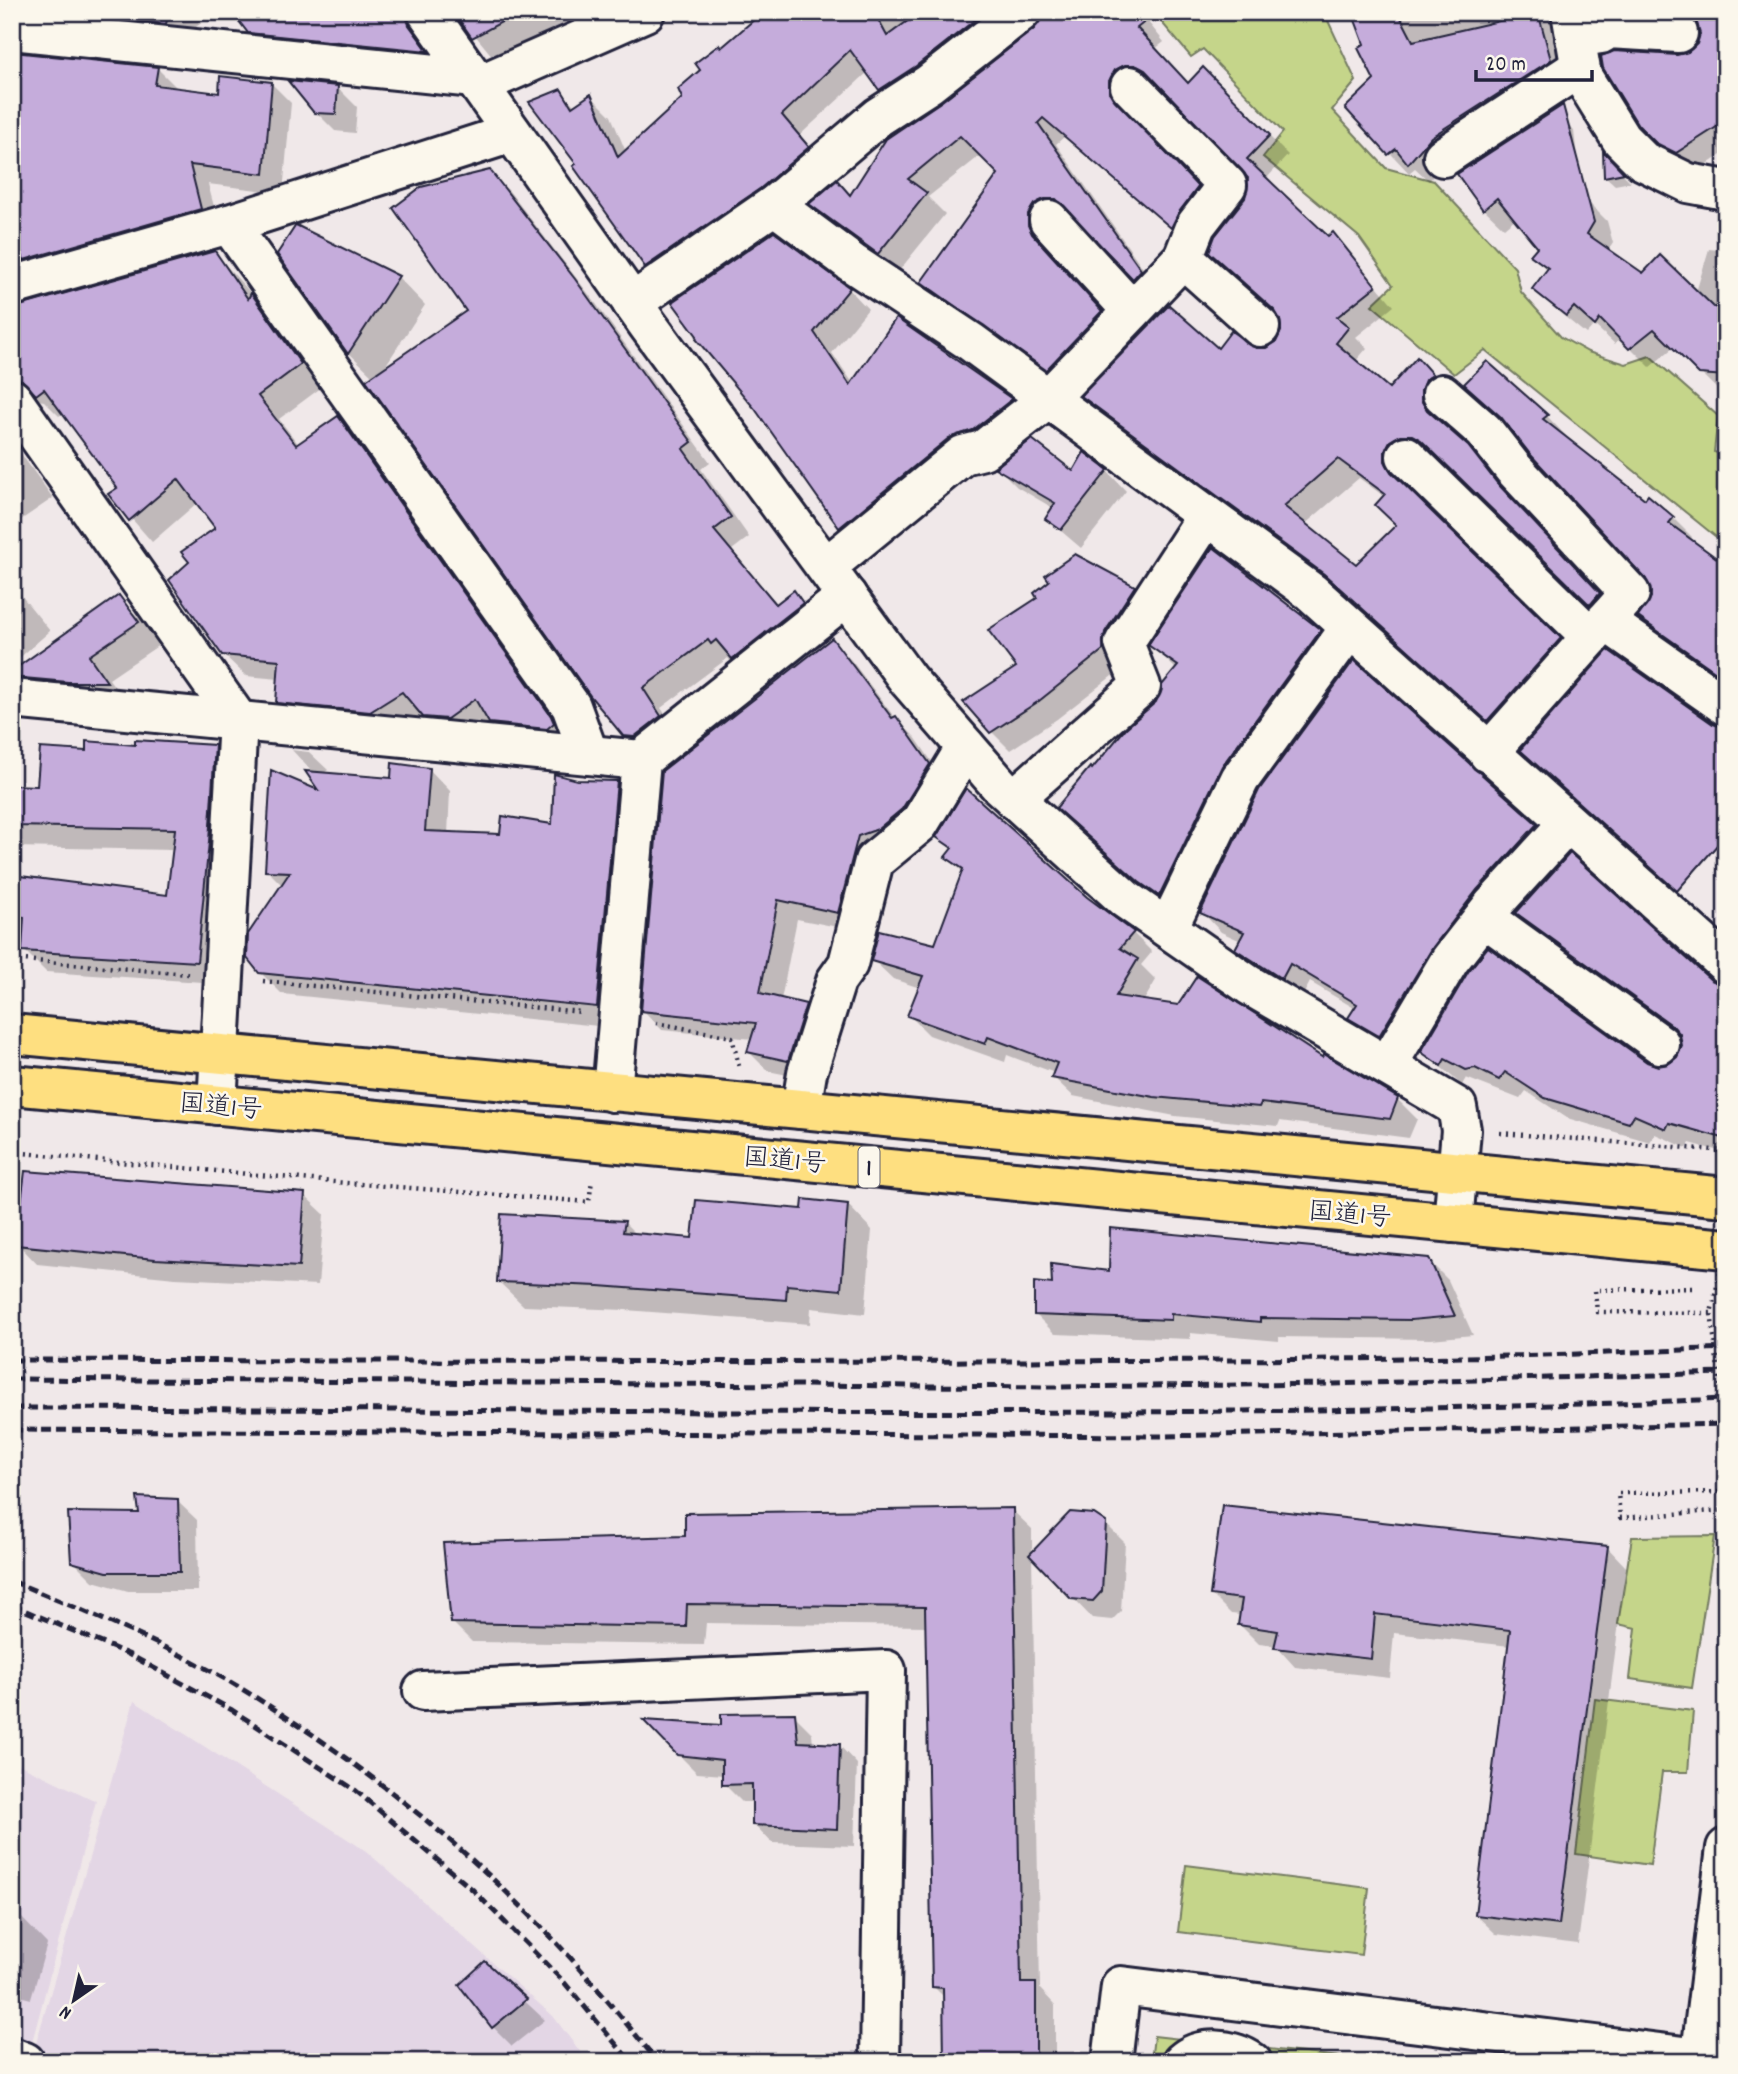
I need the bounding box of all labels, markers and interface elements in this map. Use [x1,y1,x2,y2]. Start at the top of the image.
scale bar [1476,38,1591,82]
text: 20 m [1486,51,1526,81]
street label: 国道1号 [177,1086,264,1131]
street label: 国道1号 [741,1140,828,1185]
road number: 1 [858,1147,880,1188]
street label: 国道1号 [1306,1194,1393,1239]
north arrow [38,1966,108,2036]
text: N [55,1997,78,2025]

